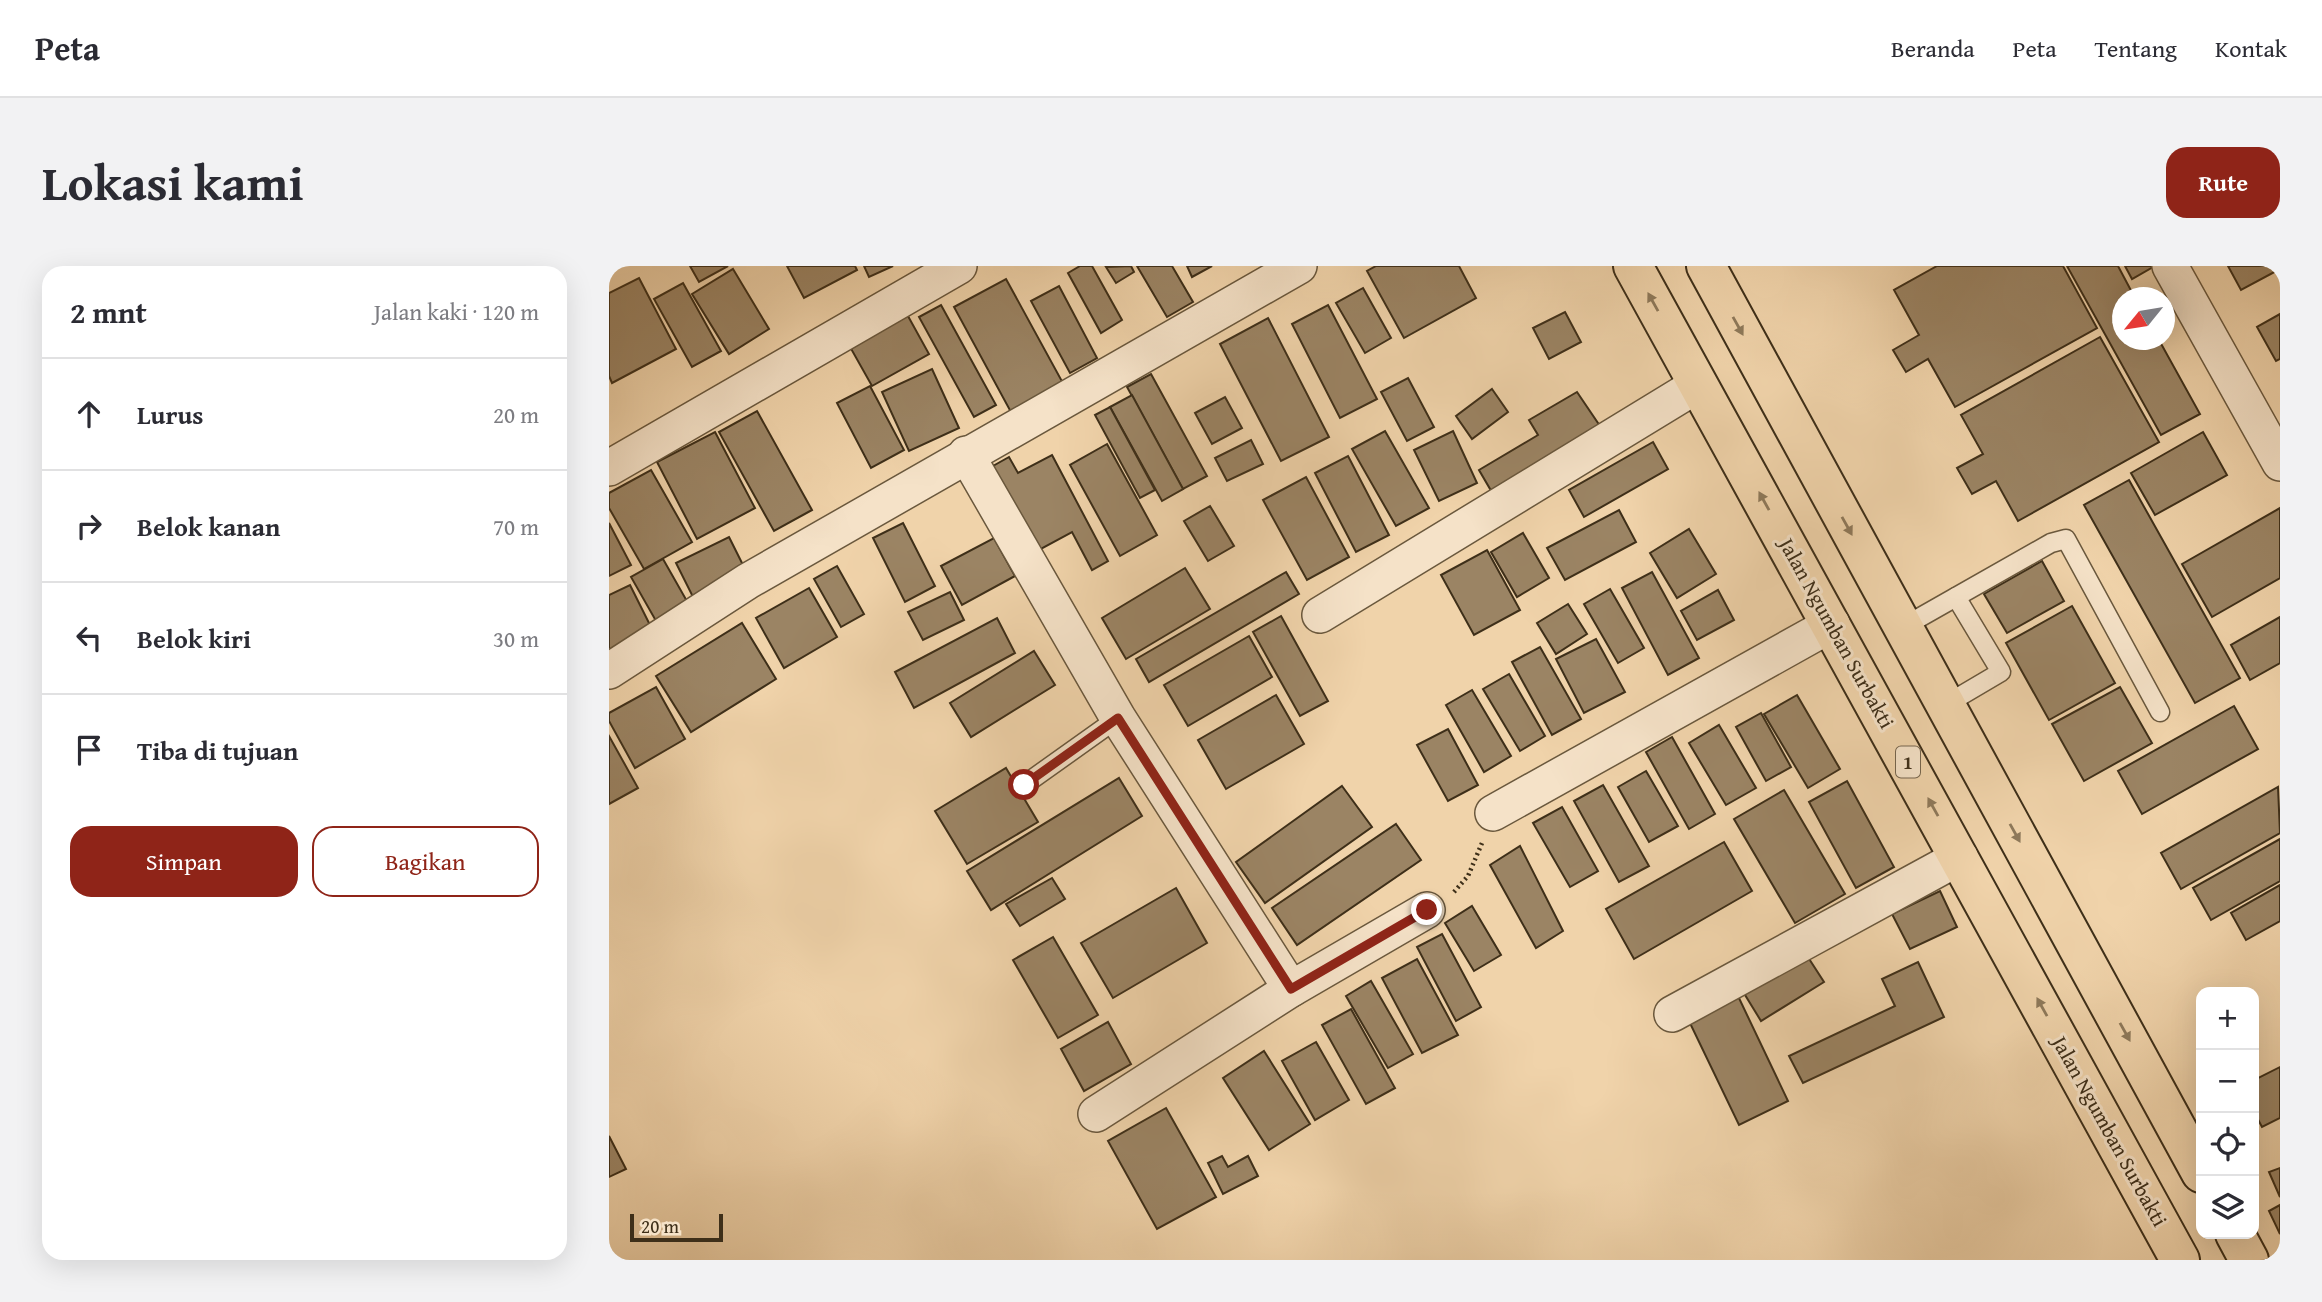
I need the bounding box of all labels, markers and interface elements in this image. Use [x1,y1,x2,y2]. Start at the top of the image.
text: Peta [35,24,100,72]
text: Beranda [1891,31,1975,66]
text: Peta [2013,31,2057,66]
text: Tentang [2095,31,2177,66]
text: Kontak [2215,31,2287,66]
text: Lokasi kami [42,146,304,218]
button: Rute [2166,147,2280,218]
north arrow [2112,287,2175,350]
text: 2 mnt [70,290,147,334]
one-way arrow [1647,292,1659,312]
text: Jalan kaki · 120 m [374,295,539,328]
one-way arrow [1733,316,1744,336]
icon: ahead [70,395,108,433]
text: Lurus [137,395,203,434]
text: 20 m [493,398,539,431]
one-way arrow [1758,491,1770,510]
icon: right [70,507,108,545]
text: Belok kanan [137,507,280,546]
text: 70 m [493,510,539,543]
one-way arrow [1841,516,1853,536]
street label: Jalan Ngumban Surbakti [1770,529,1902,734]
icon: left [70,619,108,657]
text: Belok kiri [137,619,251,658]
text: 30 m [493,622,539,655]
icon: arrive [70,731,108,769]
text: Tiba di tujuan [137,731,298,770]
road number: 1 [1896,747,1920,778]
route start [1008,769,1039,800]
one-way arrow [1927,797,1939,817]
one-way arrow [2009,823,2021,842]
button: Simpan [70,826,298,897]
button: Bagikan [312,826,539,897]
route end [1411,894,1442,925]
map controls [2196,987,2259,1239]
button: + [2196,987,2259,1050]
one-way arrow [2036,997,2048,1016]
one-way arrow [2118,1023,2130,1043]
street label: Jalan Ngumban Surbakti [2043,1027,2175,1232]
button: − [2196,1050,2259,1113]
button: locate [2196,1113,2259,1176]
button: layers [2196,1176,2259,1239]
scale bar [630,1211,723,1243]
text: 20 m [641,1212,679,1240]

